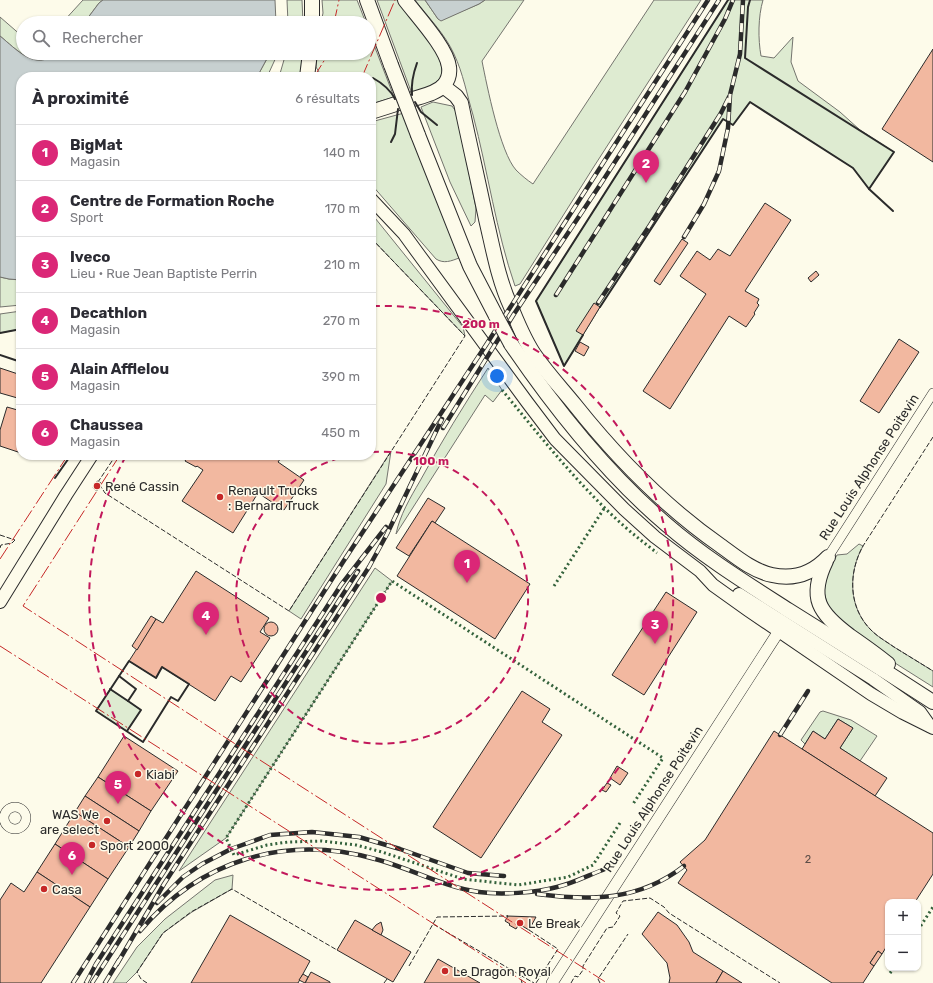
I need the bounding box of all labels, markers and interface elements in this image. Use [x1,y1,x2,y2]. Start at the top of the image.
search box [16,16,376,60]
icon: search [30,27,52,49]
text: Rechercher [62,29,143,47]
text: À proximité [32,88,129,108]
text: 6 résultats [295,91,360,106]
text: BigMat [70,136,123,154]
text: 1 [42,145,48,160]
text: 140 m [323,145,360,160]
pin: 2 [633,150,659,183]
text: Magasin [70,154,120,169]
text: Centre de Formation Roche [70,192,274,210]
text: 2 [41,201,49,216]
text: 170 m [325,201,360,216]
text: Sport [70,210,103,225]
text: Iveco [70,248,110,266]
text: 3 [41,257,49,272]
text: 210 m [324,257,360,272]
text: Lieu · Rue Jean Baptiste Perrin [70,266,257,281]
text: Decathlon [70,304,147,322]
text: 4 [41,313,49,328]
text: 270 m [323,313,360,328]
text: 200 m [462,317,500,331]
text: Magasin [70,322,120,337]
text: Alain Afflelou [70,360,169,378]
your location [487,366,507,386]
text: 5 [41,369,49,384]
text: 390 m [321,369,360,384]
text: Magasin [70,378,120,393]
street label: Rue Louis Alphonse Poitevin [816,391,922,543]
text: Chaussea [70,416,143,434]
text: 6 [41,425,49,440]
text: 450 m [321,425,360,440]
text: Magasin [70,434,120,449]
text: 100 m [413,454,449,468]
place label: René Cassin [105,479,179,494]
marker: René Cassin [92,481,102,491]
place label: Renault Trucks : Bernard Truck [228,483,319,513]
marker: Renault Trucks : Bernard Truck [215,492,225,502]
pin: 1 [454,550,480,583]
centre of rings [374,591,388,605]
pin: 4 [193,602,219,635]
pin: 3 [642,611,668,644]
street label: Rue Louis Alphonse Poitevin [600,723,706,875]
place label: Kiabi [146,767,175,782]
marker: Kiabi [133,769,143,779]
pin: 5 [105,771,131,804]
place label: WAS We are select [40,807,99,837]
marker: WAS We are select [102,816,112,826]
place label: Sport 2000 [100,838,169,853]
marker: Sport 2000 [87,840,97,850]
pin: 6 [59,842,85,875]
house number: 2 [805,853,811,866]
place label: Casa [52,882,82,897]
marker: Casa [39,884,49,894]
map controls [885,899,921,971]
button: + [885,899,921,935]
place label: Le Break [528,916,581,931]
marker: Le Break [515,918,525,928]
button: − [885,935,921,971]
place label: Le Dragon Royal [453,964,551,980]
marker: Le Dragon Royal [440,966,450,976]

